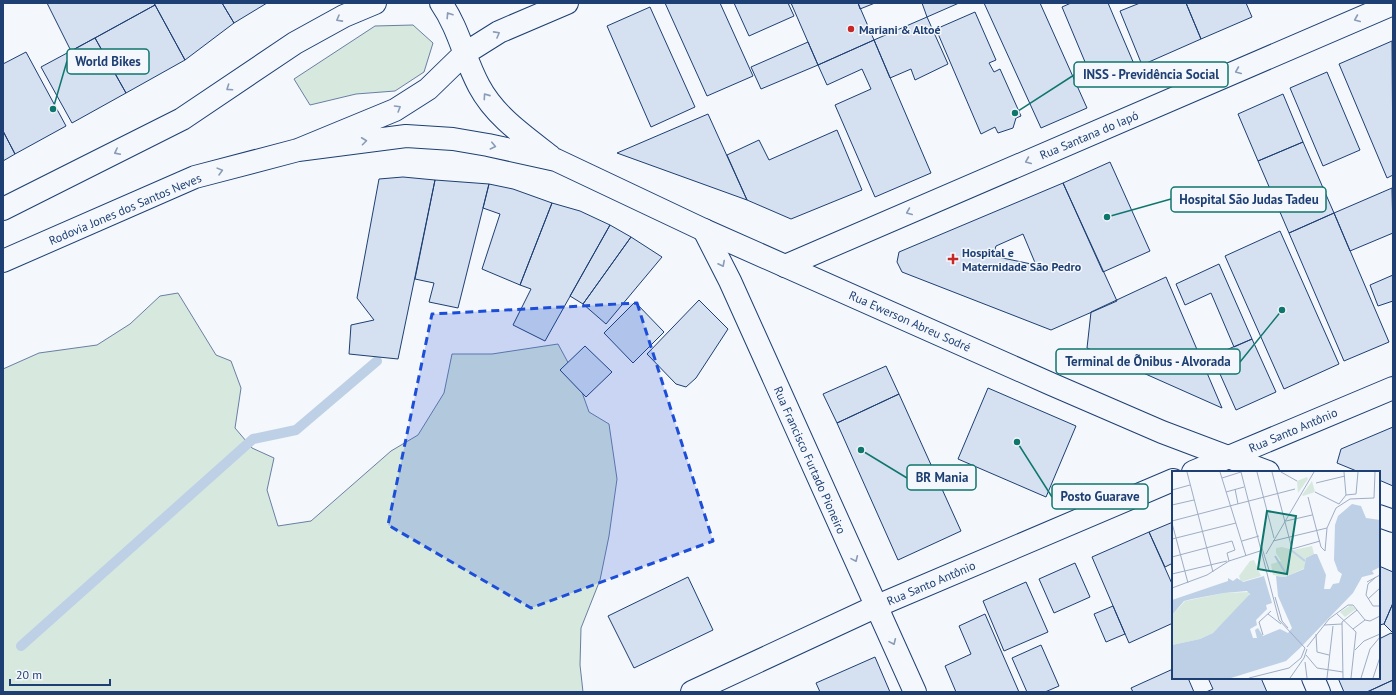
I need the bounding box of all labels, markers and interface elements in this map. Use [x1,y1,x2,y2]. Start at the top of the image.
one-way arrow [446,12,454,19]
one-way arrow [336,14,343,22]
one-way arrow [1354,14,1362,22]
place label: Mariani & Altoé [859,22,941,37]
marker: Mariani & Altoé [846,24,856,34]
one-way arrow [493,31,500,38]
callout: World Bikes [67,49,149,74]
text: World Bikes [75,53,141,70]
callout: INSS - Previdência Social [1074,62,1228,87]
text: INSS - Previdência Social [1083,66,1219,83]
one-way arrow [1234,66,1241,74]
one-way arrow [226,83,233,91]
one-way arrow [484,94,491,101]
one-way arrow [394,105,401,112]
street label: Rua Santana do Iapó [1037,107,1141,163]
one-way arrow [361,137,367,146]
one-way arrow [490,141,496,149]
one-way arrow [113,148,121,155]
one-way arrow [1025,156,1033,164]
one-way arrow [216,167,223,176]
street label: Rodovia Jones dos Santos Neves [47,170,203,248]
callout: Hospital São Judas Tadeu [1171,187,1326,212]
text: Hospital São Judas Tadeu [1179,191,1319,208]
one-way arrow [906,208,913,216]
place label: Hospital e Maternidade São Pedro [962,245,1082,274]
marker: Hospital e Maternidade São Pedro [947,253,959,265]
one-way arrow [717,260,725,268]
street label: Rua Ewerson Abreu Sodré [847,287,973,355]
callout: Terminal de Õnibus - Alvorada [1056,349,1240,374]
text: Terminal de Õnibus - Alvorada [1065,353,1231,370]
street label: Rua Francisco Furtado Pioneiro [771,384,849,536]
street label: Rua Santo Antônio [1246,405,1340,455]
callout: BR Mania [907,465,976,490]
text: BR Mania [916,469,968,486]
inset map [1172,471,1380,679]
callout: Posto Guarave [1052,484,1148,509]
text: Posto Guarave [1060,488,1140,505]
one-way arrow [850,555,858,562]
street label: Rua Santo Antônio [884,558,978,608]
one-way arrow [888,638,896,645]
scale bar [10,661,110,687]
text: 20 m [16,667,42,682]

